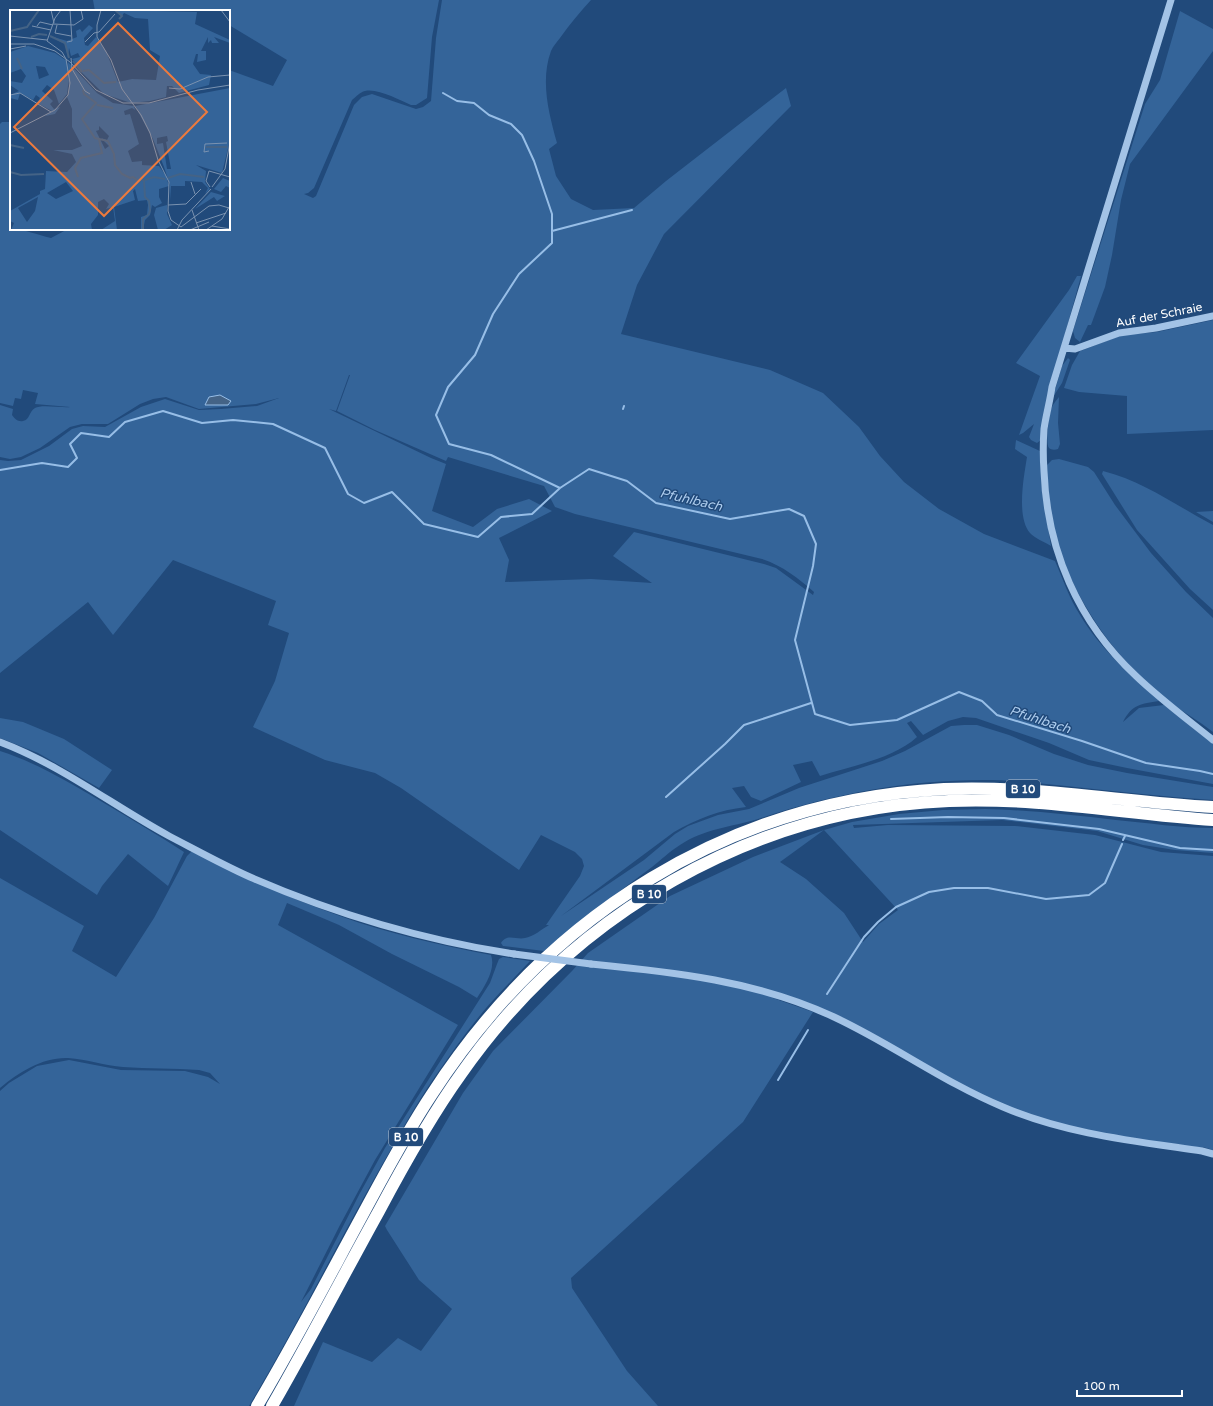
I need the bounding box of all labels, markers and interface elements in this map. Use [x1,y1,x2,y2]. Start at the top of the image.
inset map [10,10,230,230]
street label: Auf der Schraie [1114,300,1204,330]
water label: Pfuhlbach [658,485,725,515]
water label: Pfuhlbach [1008,703,1074,738]
road number: B 10 [1006,780,1040,798]
road number: B 10 [632,885,666,903]
road number: B 10 [389,1128,423,1146]
scale bar [1077,1372,1182,1398]
text: 100 m [1083,1379,1120,1393]

